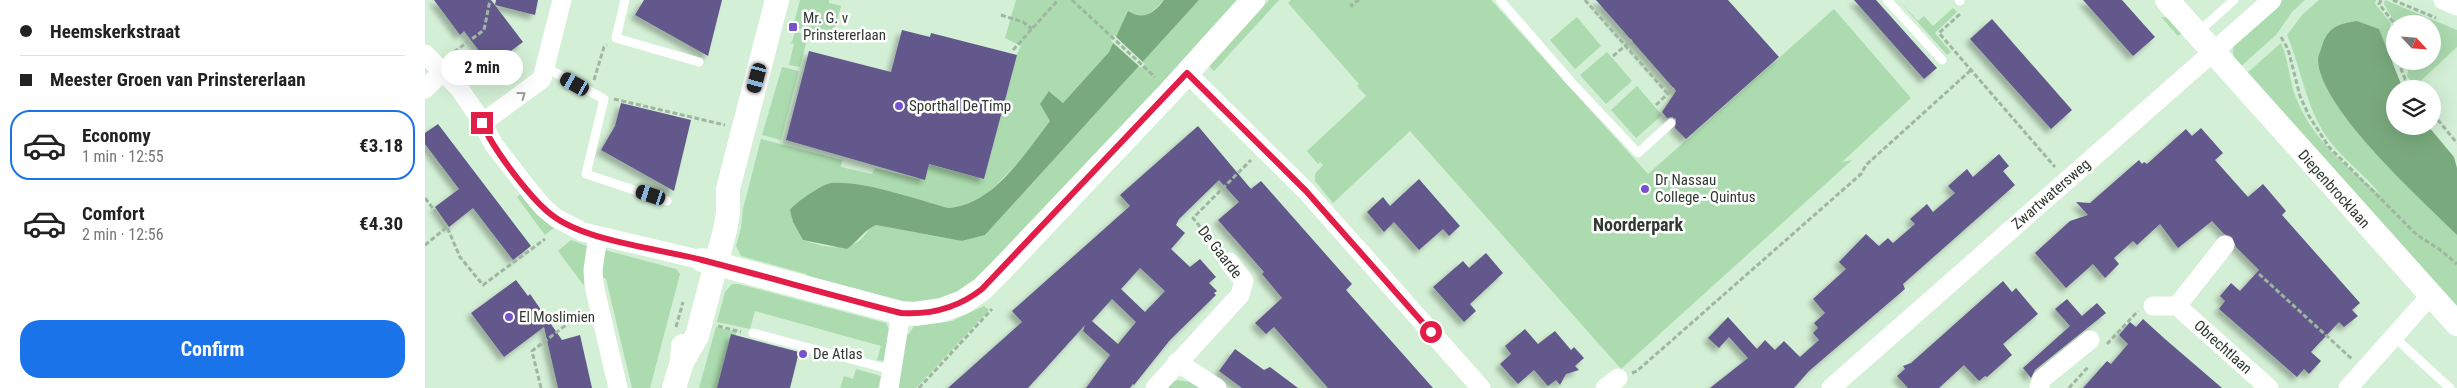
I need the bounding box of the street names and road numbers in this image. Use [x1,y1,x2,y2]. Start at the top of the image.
street label: Diepenbrocklaan [2294,146,2374,232]
street label: Zwartwatersweg [2008,155,2094,233]
street label: De Gaarde [1194,222,1246,282]
street label: Obrechtlaan [2190,316,2256,378]

